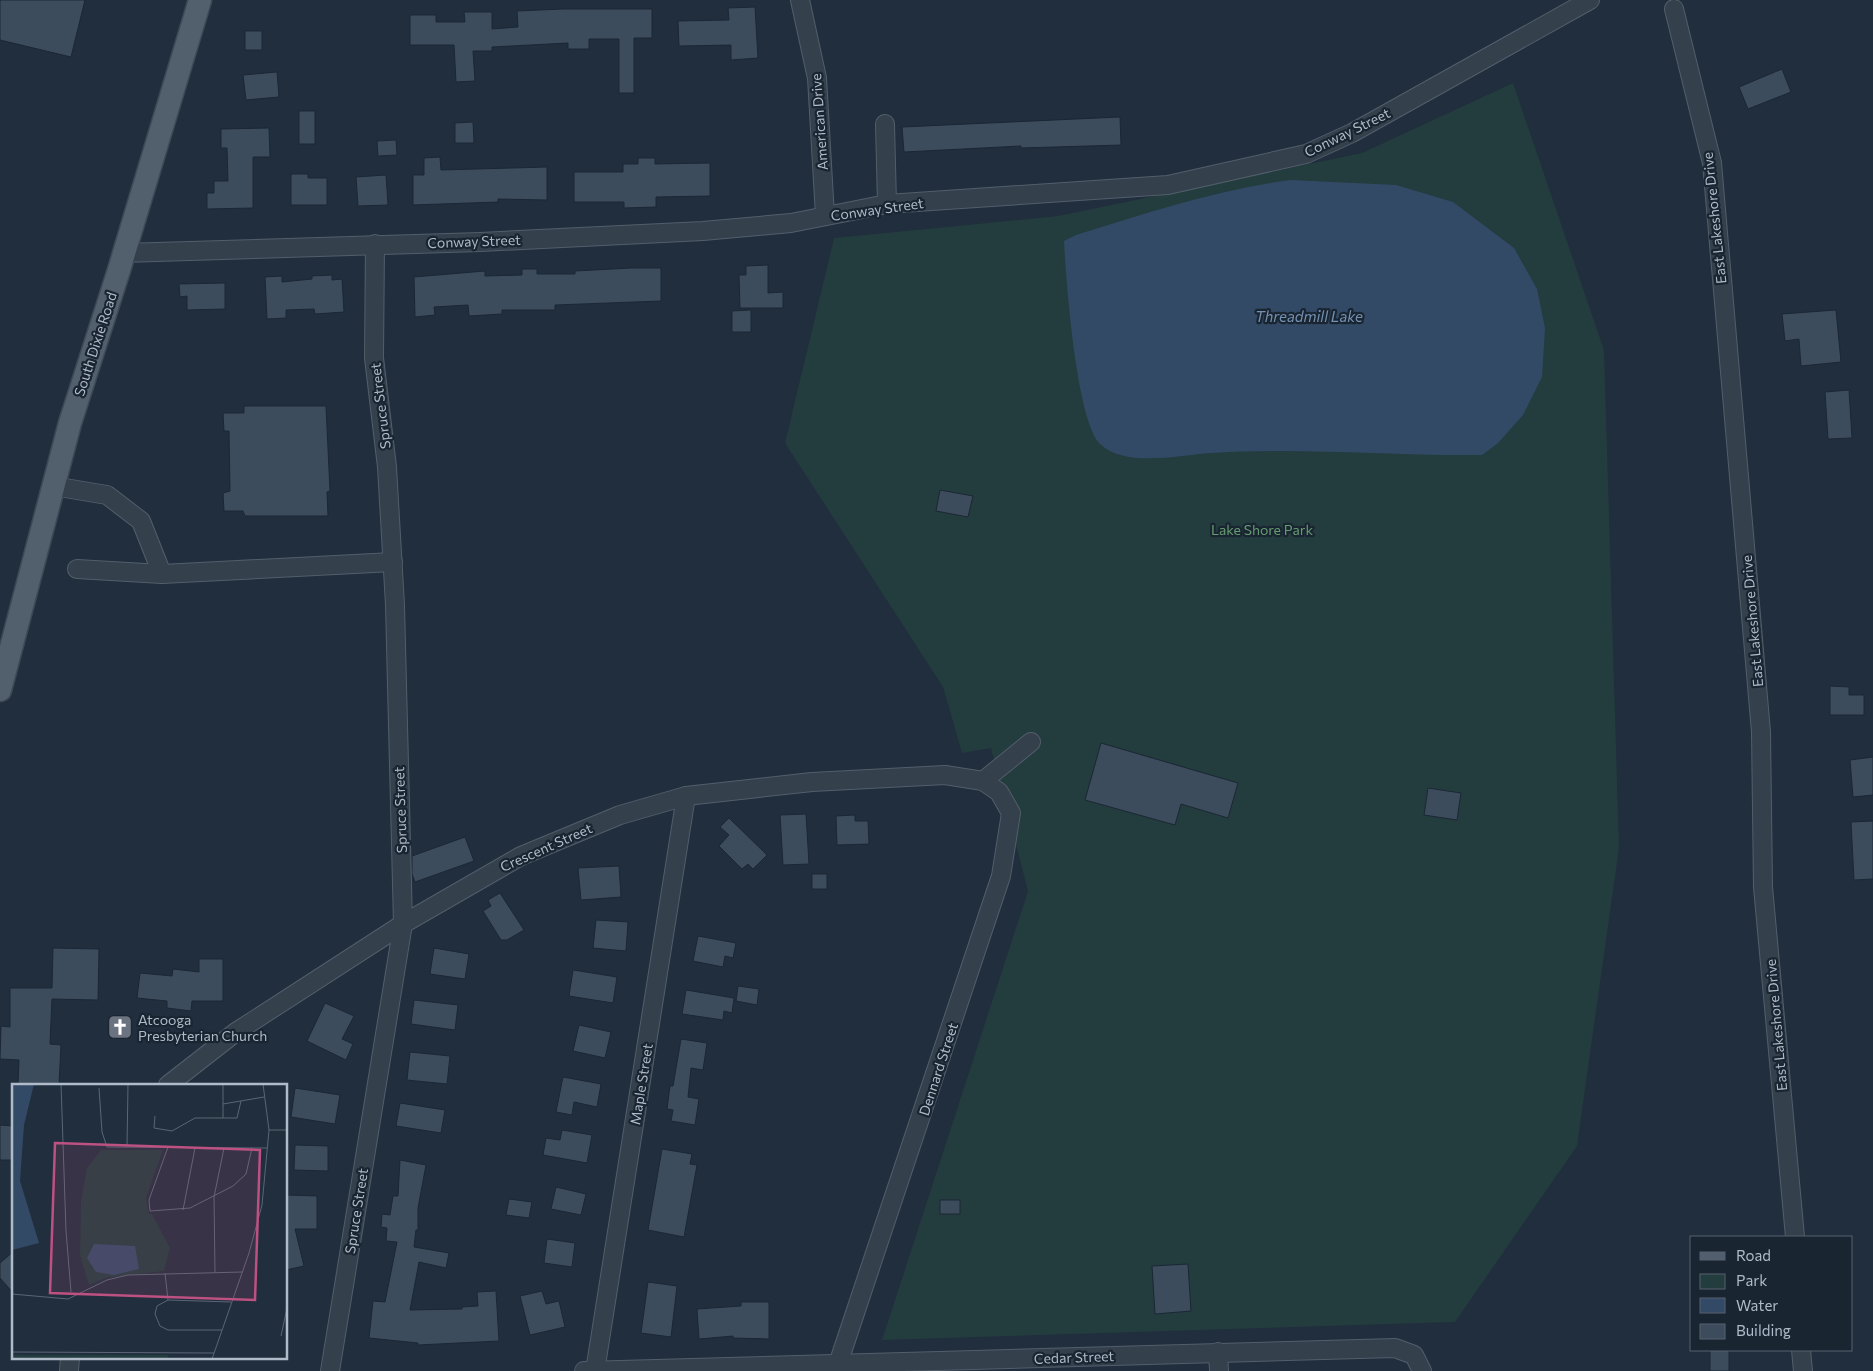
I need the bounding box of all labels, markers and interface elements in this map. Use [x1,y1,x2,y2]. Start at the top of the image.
street label: American Drive [807,73,831,171]
street label: Conway Street [1301,104,1393,160]
street label: East Lakeshore Drive [1699,151,1729,285]
street label: Conway Street [829,194,925,224]
street label: Conway Street [427,231,521,251]
street label: South Dixie Road [70,290,120,398]
water label: Threadmill Lake [1255,307,1363,325]
street label: Spruce Street [366,362,394,450]
park label: Lake Shore Park [1211,521,1313,538]
street label: East Lakeshore Drive [1738,554,1766,688]
street label: Spruce Street [390,766,410,854]
street label: Crescent Street [497,819,595,875]
street label: East Lakeshore Drive [1762,958,1790,1092]
place label: Atcooga Presbyterian Church [138,1011,267,1044]
church icon: Atcooga Presbyterian Church [107,1014,133,1040]
street label: Dennard Street [915,1020,961,1118]
street label: Maple Street [626,1042,656,1126]
inset map [12,1084,288,1358]
street label: Spruce Street [341,1167,371,1255]
legend [1690,1236,1853,1351]
text: Road [1736,1246,1771,1264]
text: Park [1736,1271,1767,1289]
text: Water [1736,1296,1778,1314]
text: Building [1736,1321,1791,1339]
street label: Cedar Street [1034,1347,1115,1367]

